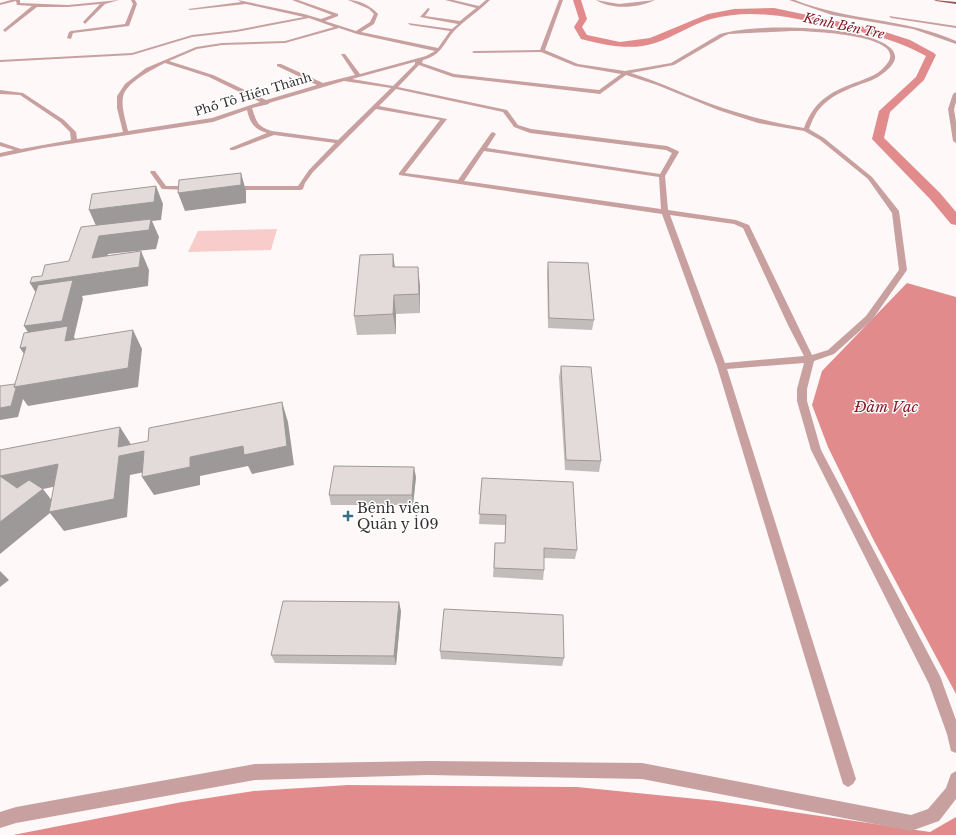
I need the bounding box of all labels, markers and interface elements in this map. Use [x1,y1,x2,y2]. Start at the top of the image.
water label: Kênh Bến Tre [801,9,886,43]
street label: Phố Tô Hiến Thành [193,69,313,119]
water label: Đầm Vạc [853,397,918,416]
place label: Bệnh viện Quân y 109 [357,499,438,533]
marker: Bệnh viện Quân y 109 [342,510,354,522]

